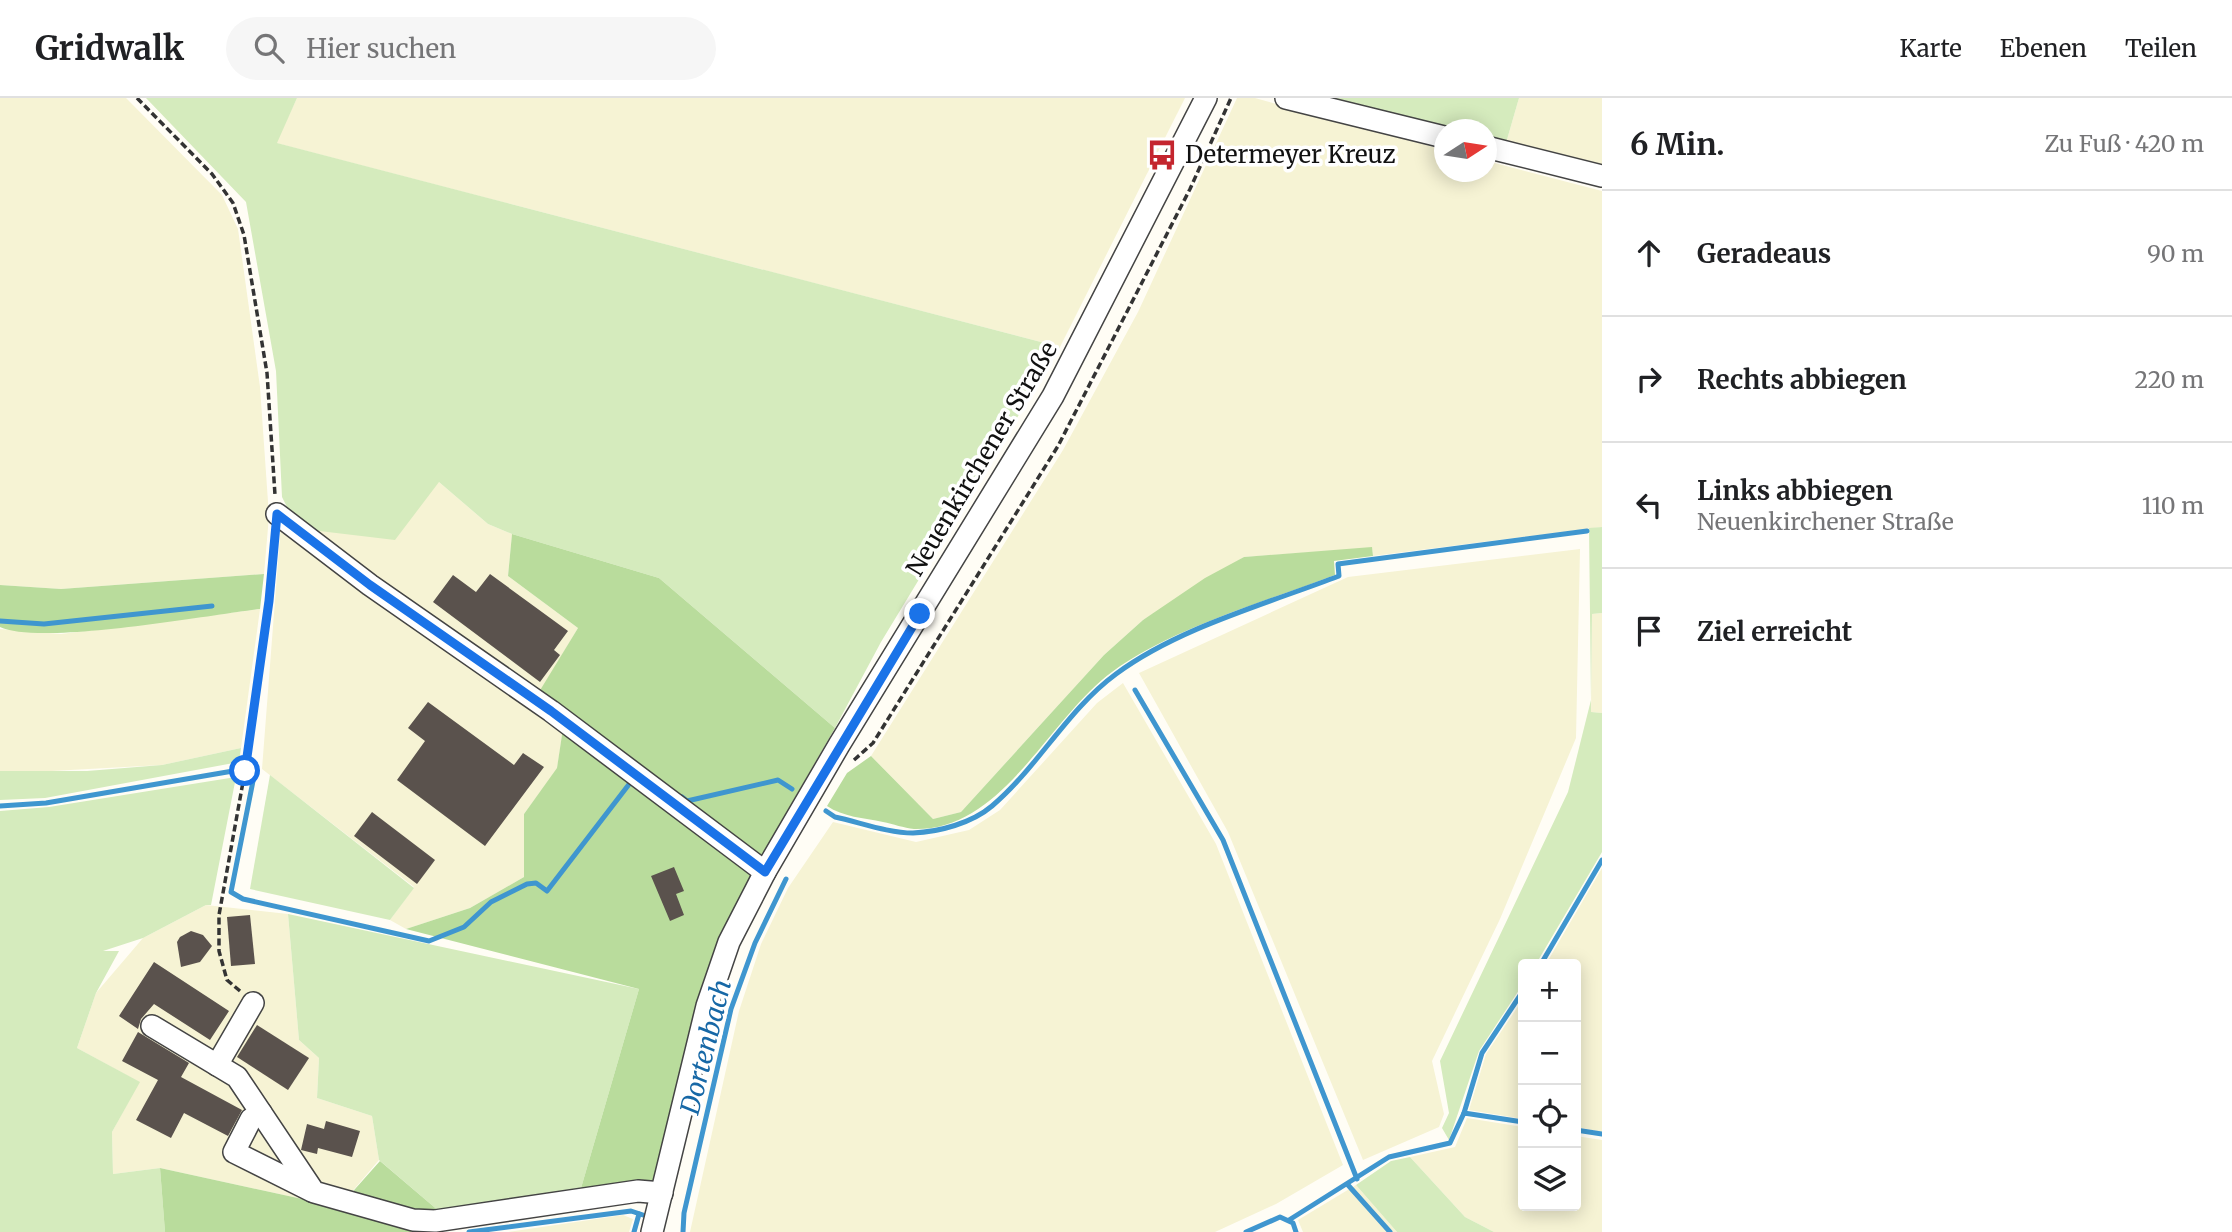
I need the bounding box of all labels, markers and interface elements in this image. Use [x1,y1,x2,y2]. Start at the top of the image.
search box [226,17,716,80]
text: Gridwalk [35,28,184,69]
icon: search [250,29,288,67]
text: Hier suchen [306,32,456,65]
text: Karte [1899,33,1962,64]
text: Ebenen [2000,33,2087,64]
text: Teilen [2125,33,2197,64]
north arrow [1434,119,1497,182]
text: 6 Min. [1630,125,1725,163]
text: Zu Fuß · 420 m [2044,129,2204,158]
bus stop icon: Determeyer Kreuz [1145,138,1179,172]
place label: Determeyer Kreuz [1185,139,1395,170]
icon: ahead [1630,234,1668,272]
text: Geradeaus [1697,237,1831,270]
text: 90 m [2147,239,2204,268]
street label: Neuenkirchener Straße [899,336,1064,582]
icon: right [1630,360,1668,398]
text: Rechts abbiegen [1697,363,1907,396]
text: 220 m [2134,365,2204,394]
text: Links abbiegen [1697,474,1893,507]
icon: left [1630,486,1668,524]
text: 110 m [2142,491,2204,520]
text: Neuenkirchener Straße [1697,507,1954,536]
route end [904,598,935,629]
icon: arrive [1630,612,1668,650]
text: Ziel erreicht [1697,615,1852,648]
route start [229,755,260,786]
map controls [1518,959,1581,1211]
button: + [1518,959,1581,1022]
water label: Dortenbach [673,976,738,1119]
button: − [1518,1022,1581,1085]
button: locate [1518,1085,1581,1148]
button: layers [1518,1148,1581,1211]

